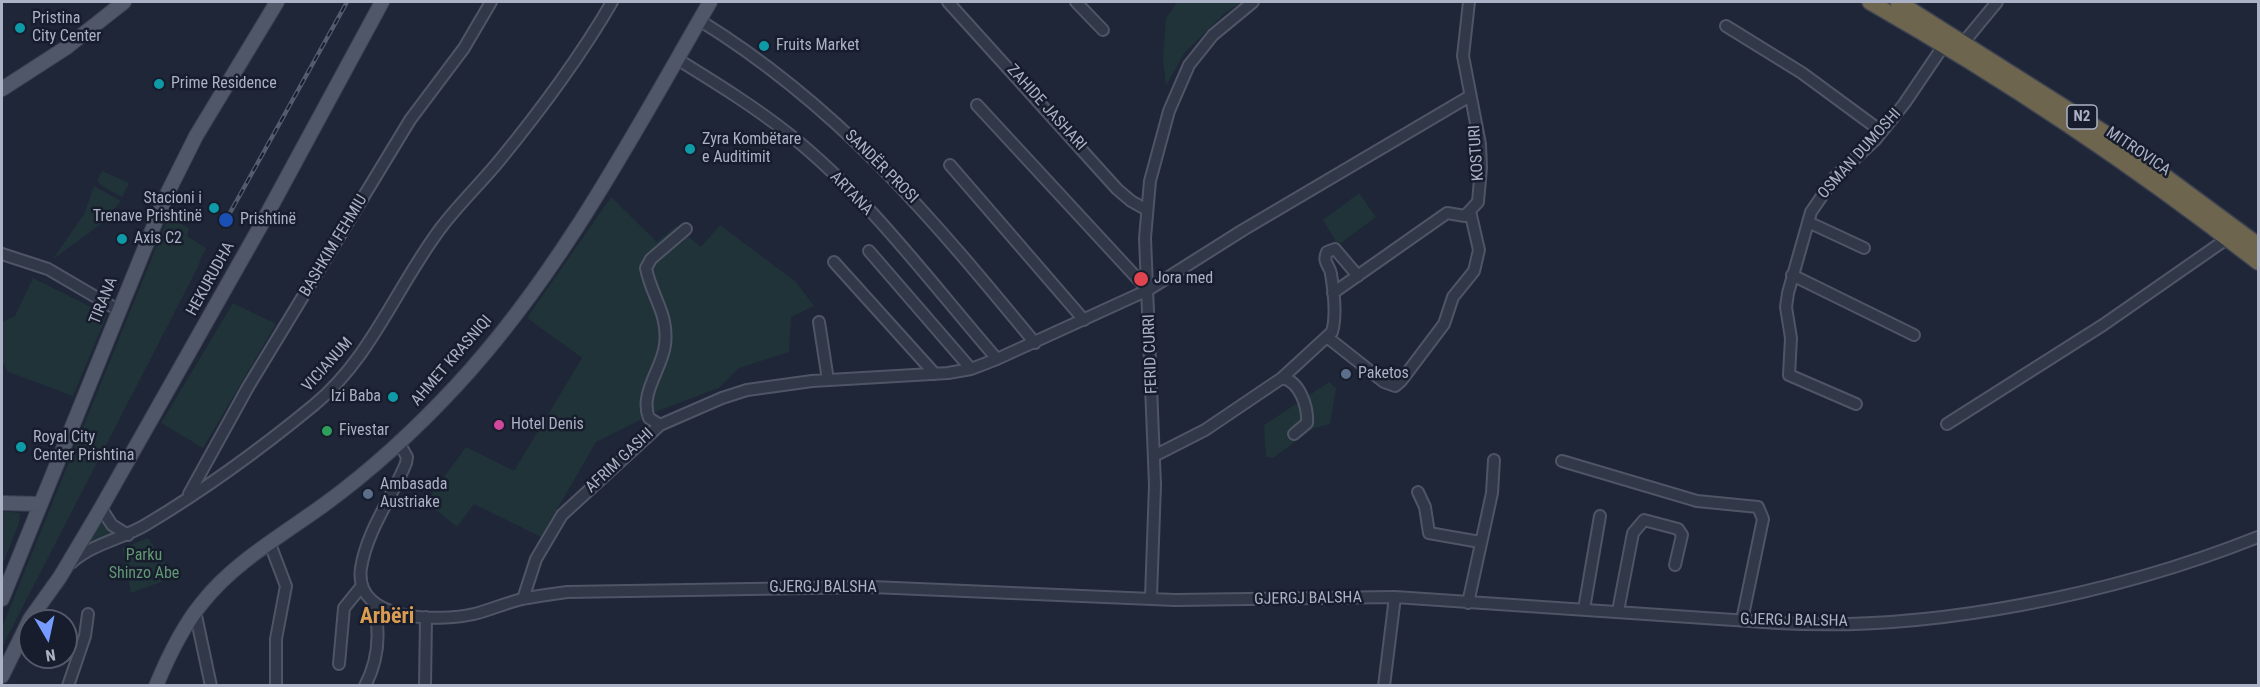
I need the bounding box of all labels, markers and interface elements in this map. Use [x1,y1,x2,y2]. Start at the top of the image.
place label: Pristina City Center [32,9,101,47]
marker: Pristina City Center [13,21,27,35]
place label: Fruits Market [776,36,859,56]
marker: Fruits Market [757,39,771,53]
street label: ZAHIDE JASHARI [1002,61,1090,155]
place label: Prime Residence [171,74,277,94]
marker: Prime Residence [152,77,166,91]
street label: OSMAN DUMOSHI [1814,105,1906,203]
road number: N2 [2067,105,2097,129]
street label: KOSTURI [1465,124,1489,182]
street label: MITROVICA [2102,124,2174,180]
street label: SANDËR PROSI [840,126,922,208]
place label: Zyra Kombëtare e Auditimit [702,130,801,168]
marker: Zyra Kombëtare e Auditimit [683,142,697,156]
street label: ARTANA [826,168,876,220]
place label: Stacioni i Trenave Prishtinë [93,189,202,227]
street label: BASHKIM FEHMIU [296,192,372,300]
marker: Stacioni i Trenave Prishtinë [207,201,221,215]
place label: Prishtinë [240,210,296,230]
marker: Prishtinë [217,211,235,229]
place label: Axis C2 [134,229,182,249]
marker: Axis C2 [115,232,129,246]
street label: HEKURUDHA [183,239,239,319]
place label: Jora med [1154,269,1213,289]
marker: Jora med [1132,270,1150,288]
street label: TIRANA [86,275,122,327]
street label: AHMET KRASNIQI [407,312,497,410]
street label: FERID CURRI [1140,314,1162,394]
street label: VICIANUM [299,334,357,396]
place label: Paketos [1358,364,1409,384]
marker: Paketos [1339,367,1353,381]
place label: Izi Baba [331,387,381,407]
marker: Izi Baba [386,390,400,404]
place label: Hotel Denis [511,415,584,435]
marker: Hotel Denis [492,418,506,432]
place label: Fivestar [339,421,389,441]
marker: Fivestar [320,424,334,438]
street label: AFRIM GASHI [582,425,658,497]
place label: Royal City Center Prishtina [33,428,134,466]
marker: Royal City Center Prishtina [14,440,28,454]
place label: Ambasada Austriake [380,475,447,513]
marker: Ambasada Austriake [361,487,375,501]
park label: Parku Shinzo Abe [109,546,179,584]
street label: GJERGJ BALSHA [769,578,877,598]
street label: GJERGJ BALSHA [1254,588,1362,610]
district label: Arbëri [360,604,414,630]
north arrow [18,609,78,669]
street label: GJERGJ BALSHA [1740,610,1848,632]
text: N [44,645,57,665]

